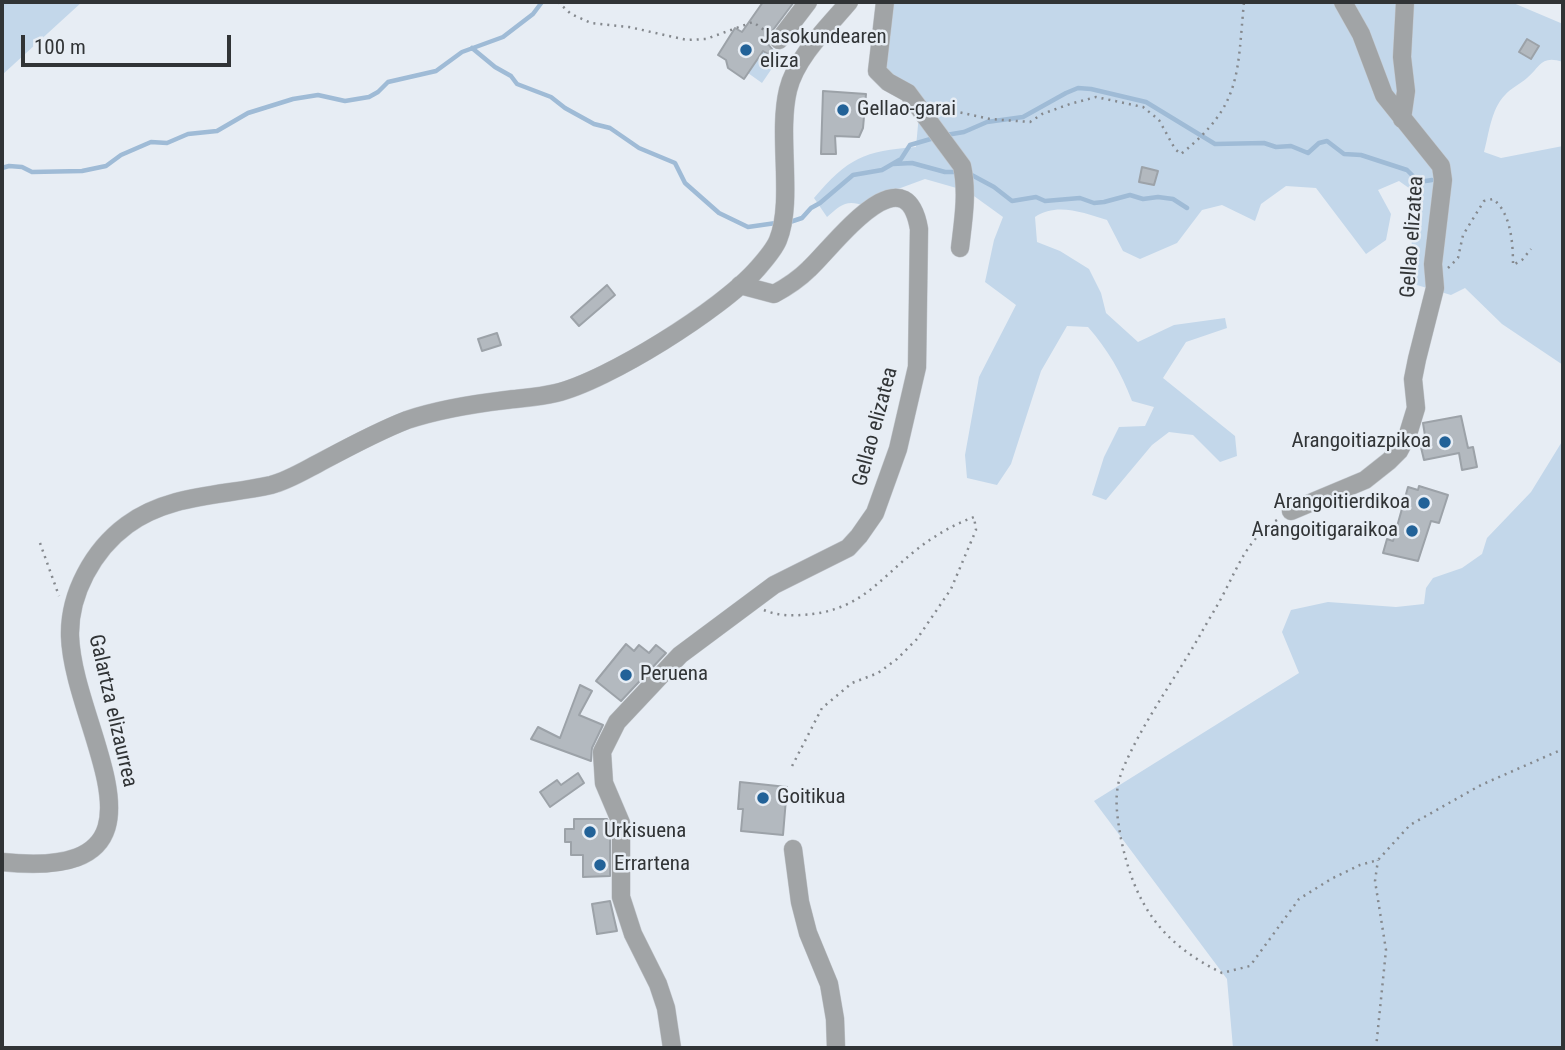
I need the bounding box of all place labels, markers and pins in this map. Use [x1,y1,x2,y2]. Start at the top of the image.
place label: Jasokundearen eliza [760,25,887,75]
marker: Jasokundearen eliza [738,42,754,58]
place label: Gellao-garai [857,97,956,123]
marker: Gellao-garai [835,102,851,118]
place label: Arangoitiazpikoa [1291,429,1431,455]
marker: Arangoitiazpikoa [1437,434,1453,450]
place label: Arangoitierdikoa [1274,490,1410,516]
marker: Arangoitierdikoa [1416,495,1432,511]
place label: Arangoitigaraikoa [1252,518,1398,544]
marker: Arangoitigaraikoa [1404,523,1420,539]
place label: Peruena [640,662,708,688]
marker: Peruena [618,667,634,683]
place label: Goitikua [777,785,845,811]
marker: Goitikua [755,790,771,806]
place label: Urkisuena [604,819,686,845]
marker: Urkisuena [582,824,598,840]
place label: Errartena [614,852,690,878]
marker: Errartena [592,857,608,873]

